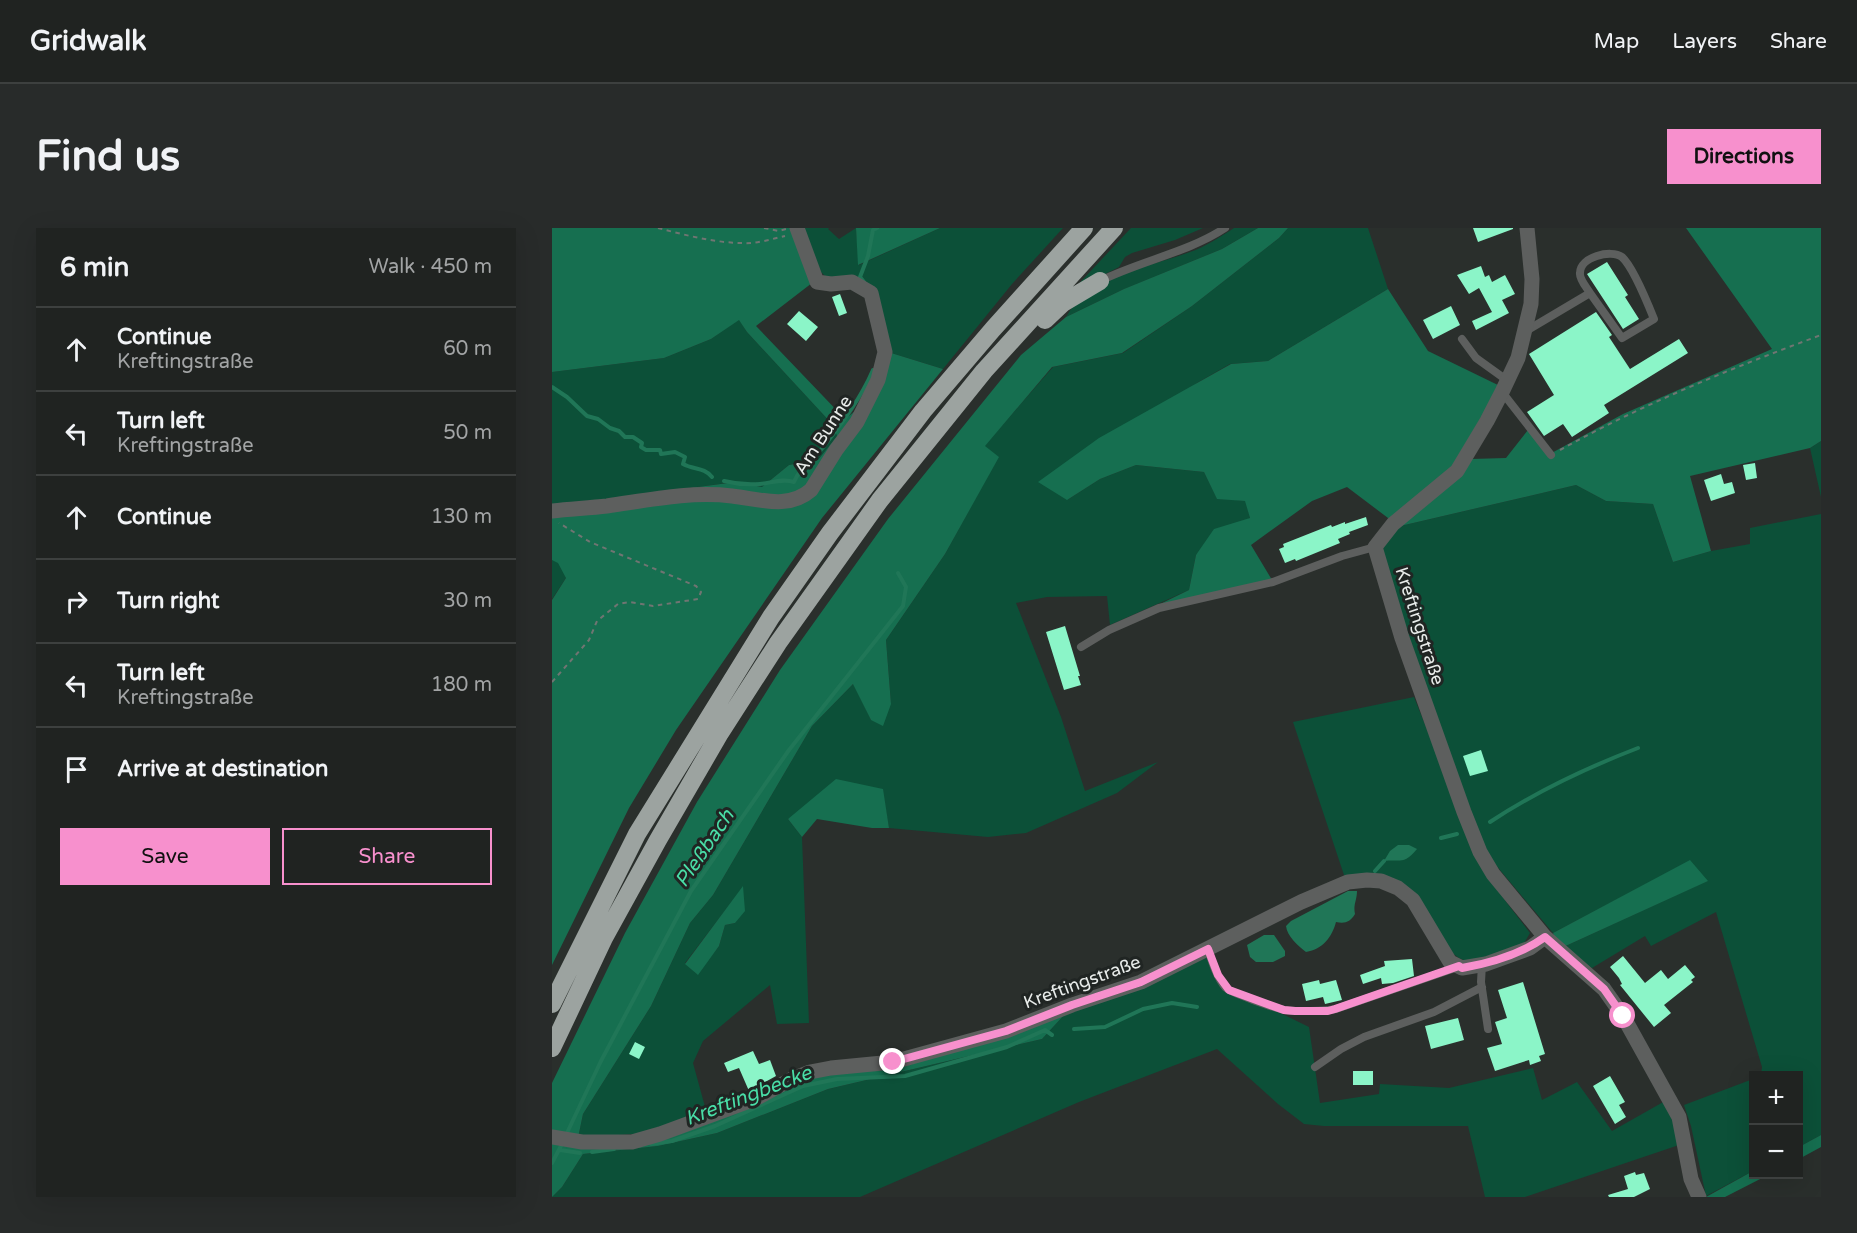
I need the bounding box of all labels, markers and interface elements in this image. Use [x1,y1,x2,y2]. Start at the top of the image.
text: Gridwalk [30,24,147,58]
text: Map [1594,29,1639,54]
text: Layers [1672,29,1737,54]
text: Share [1770,29,1827,54]
button: Directions [1667,129,1821,184]
text: Find us [36,131,180,182]
text: 6 min [60,252,129,283]
text: Walk · 450 m [369,255,492,279]
text: Continue [117,324,212,350]
icon: ahead [60,333,93,366]
text: 60 m [443,337,492,361]
text: Kreftingstraße [117,350,253,374]
street label: Am Bunne [789,391,857,479]
text: Turn left [117,408,205,434]
icon: left [60,417,93,450]
text: 50 m [443,421,492,445]
text: Kreftingstraße [117,434,253,458]
icon: ahead [60,501,93,534]
text: Continue [117,504,212,530]
text: 130 m [431,505,492,529]
street label: Kreftingstraße [1391,564,1449,688]
icon: right [60,585,93,618]
text: Turn right [117,588,219,614]
text: 30 m [443,589,492,613]
text: Turn left [117,660,205,686]
icon: left [60,669,93,702]
text: 180 m [431,673,492,697]
text: Kreftingstraße [117,686,253,710]
icon: arrive [60,753,93,786]
text: Arrive at destination [117,756,328,782]
water label: Pleßbach [670,804,740,892]
button: Save [60,828,270,885]
button: Share [282,828,492,885]
street label: Kreftingstraße [1021,951,1143,1013]
route start [1609,1002,1635,1028]
route end [879,1048,905,1074]
water label: Kreftingbecke [682,1060,817,1131]
map controls [1749,1071,1803,1179]
button: + [1749,1071,1803,1125]
button: − [1749,1125,1803,1179]

